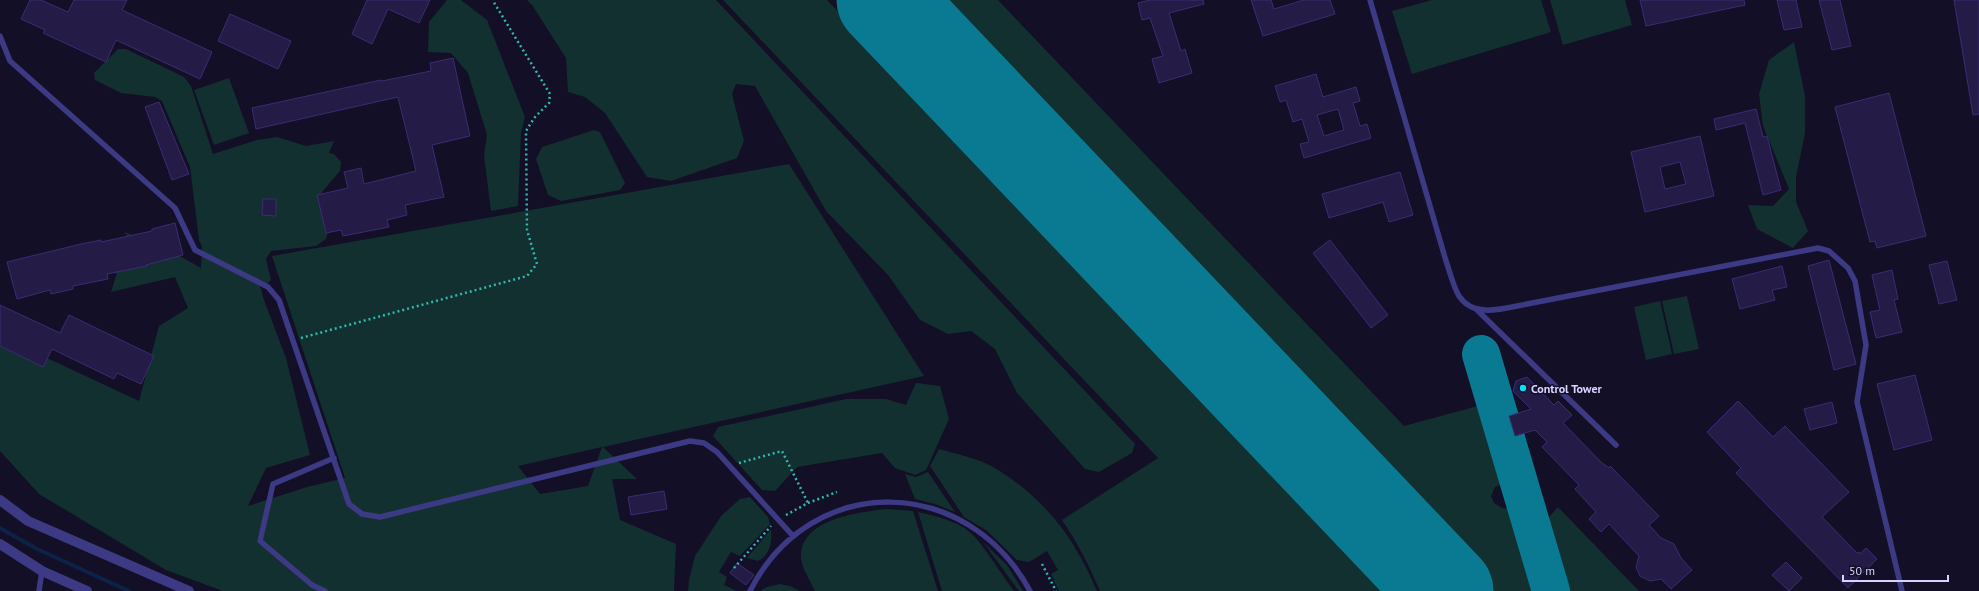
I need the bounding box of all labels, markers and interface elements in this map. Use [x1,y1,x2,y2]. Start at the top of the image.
place label: Control Tower [1531,381,1602,396]
marker: Control Tower [1518,383,1528,393]
scale bar [1843,557,1948,583]
text: 50 m [1849,563,1875,578]

